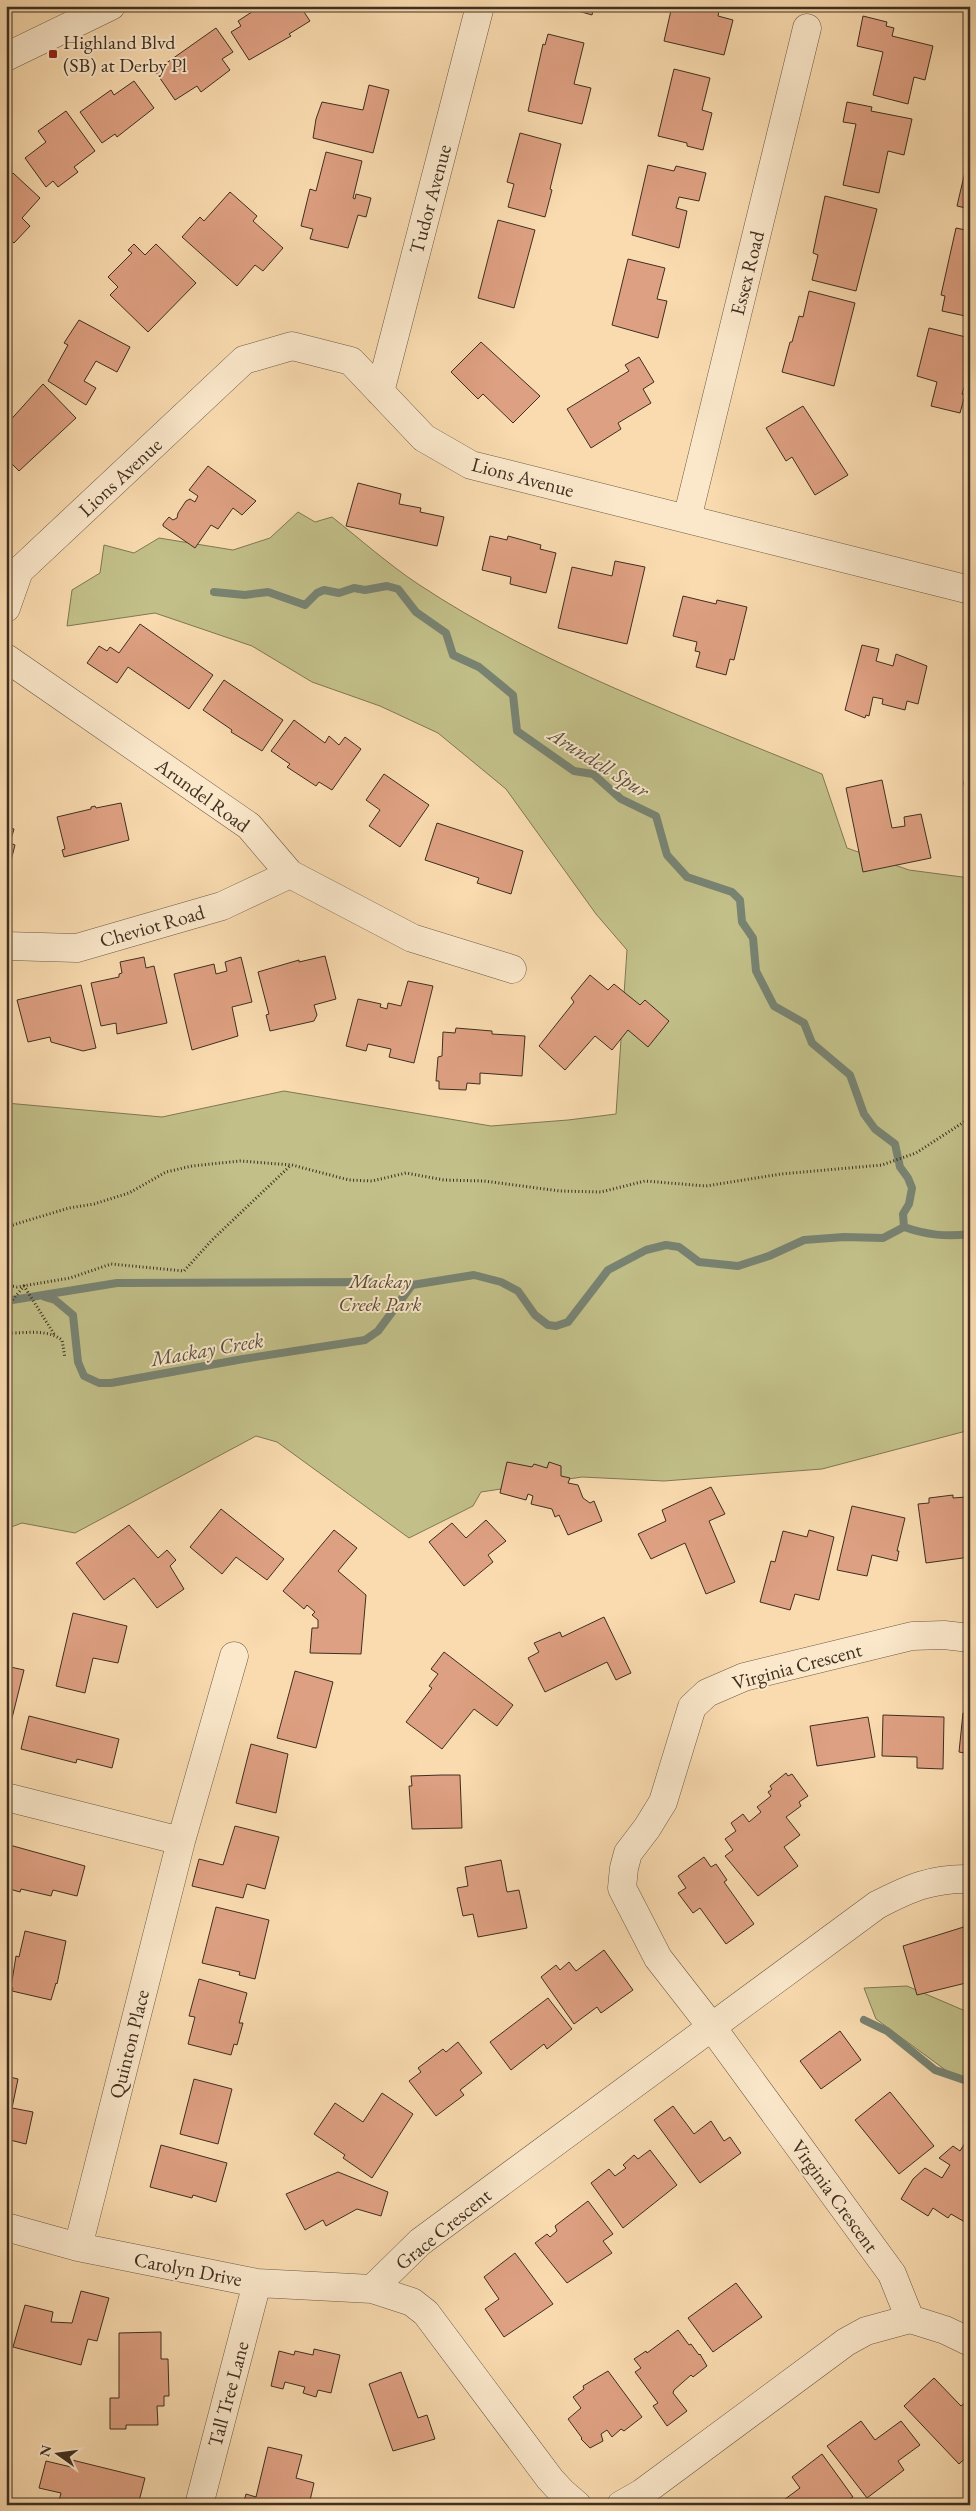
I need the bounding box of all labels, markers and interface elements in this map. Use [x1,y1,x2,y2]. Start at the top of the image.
place label: Highland Blvd (SB) at Derby Pl [63,29,187,78]
marker: Highland Blvd (SB) at Derby Pl [47,48,59,60]
street label: Tudor Avenue [403,141,457,256]
street label: Essex Road [724,227,770,318]
street label: Lions Avenue [73,432,167,522]
street label: Lions Avenue [469,451,577,503]
water label: Arundell Spur [542,719,655,804]
street label: Arundel Road [150,752,256,838]
street label: Cheviot Road [97,898,208,953]
park label: Mackay Creek Park [339,1268,421,1317]
water label: Mackay Creek [147,1326,266,1373]
street label: Virginia Crescent [729,1636,865,1696]
street label: Quinton Place [103,1987,155,2101]
street label: Virginia Crescent [785,2134,885,2258]
street label: Grace Crescent [390,2182,497,2276]
street label: Carolyn Drive [132,2246,244,2292]
street label: Tall Tree Lane [201,2338,255,2450]
north arrow [32,2428,82,2478]
text: N [35,2443,56,2459]

